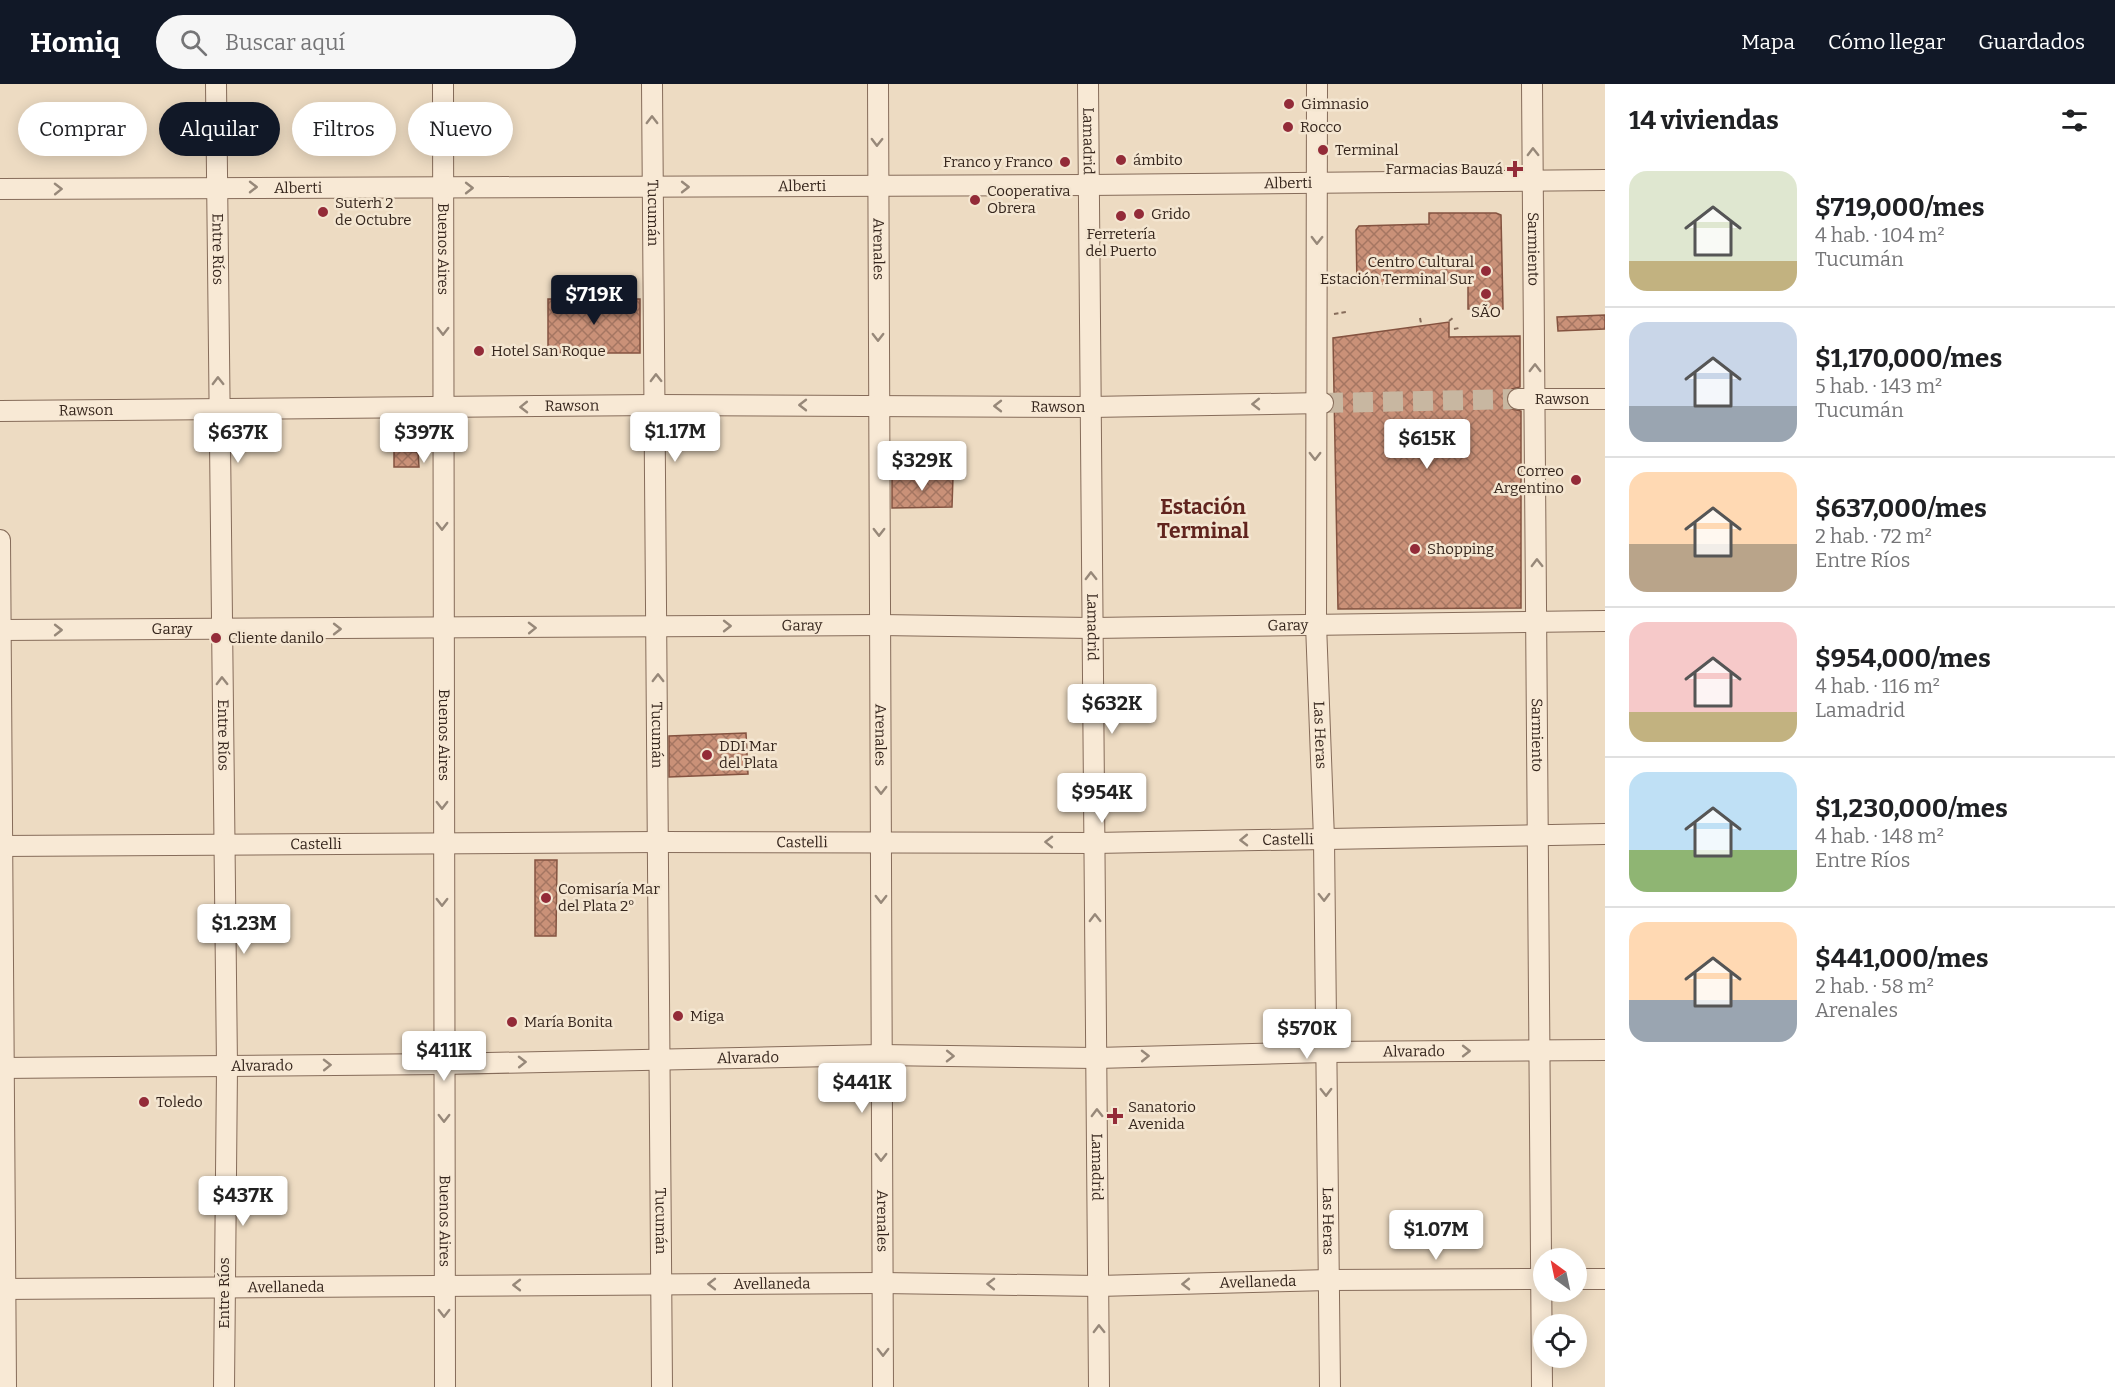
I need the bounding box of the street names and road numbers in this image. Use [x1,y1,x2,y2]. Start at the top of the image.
street label: Lamadrid [1079,107,1098,175]
street label: Alberti [1264,174,1313,192]
street label: Alberti [778,177,827,195]
street label: Alberti [274,179,323,197]
street label: Tucumán [644,180,662,247]
street label: Buenos Aires [434,203,452,295]
street label: Sarmiento [1524,212,1543,286]
street label: Entre Ríos [208,213,227,285]
street label: Arenales [870,218,888,280]
street label: Rawson [1535,390,1590,408]
street label: Rawson [545,397,600,415]
street label: Rawson [1031,398,1086,416]
street label: Rawson [59,401,114,419]
street label: Lamadrid [1083,593,1102,661]
street label: Garay [781,616,823,635]
street label: Garay [1267,616,1309,635]
street label: Garay [151,620,193,638]
street label: Buenos Aires [435,689,453,781]
street label: Sarmiento [1528,698,1546,772]
street label: Entre Ríos [214,699,233,771]
street label: Las Heras [1310,701,1330,769]
street label: Tucumán [648,702,666,769]
street label: Arenales [871,704,890,766]
street label: Castelli [1262,830,1314,849]
street label: Castelli [776,833,828,851]
street label: Castelli [290,835,342,853]
street label: Alvarado [1383,1042,1445,1061]
street label: Alvarado [717,1048,779,1067]
street label: Alvarado [231,1056,293,1075]
street label: Lamadrid [1088,1133,1106,1201]
street label: Buenos Aires [436,1175,454,1267]
street label: Las Heras [1319,1187,1338,1255]
street label: Tucumán [651,1188,670,1255]
street label: Arenales [873,1190,891,1252]
street label: Entre Ríos [215,1257,233,1329]
street label: Avellaneda [1219,1272,1297,1292]
street label: Avellaneda [733,1274,811,1293]
street label: Avellaneda [247,1278,325,1296]

